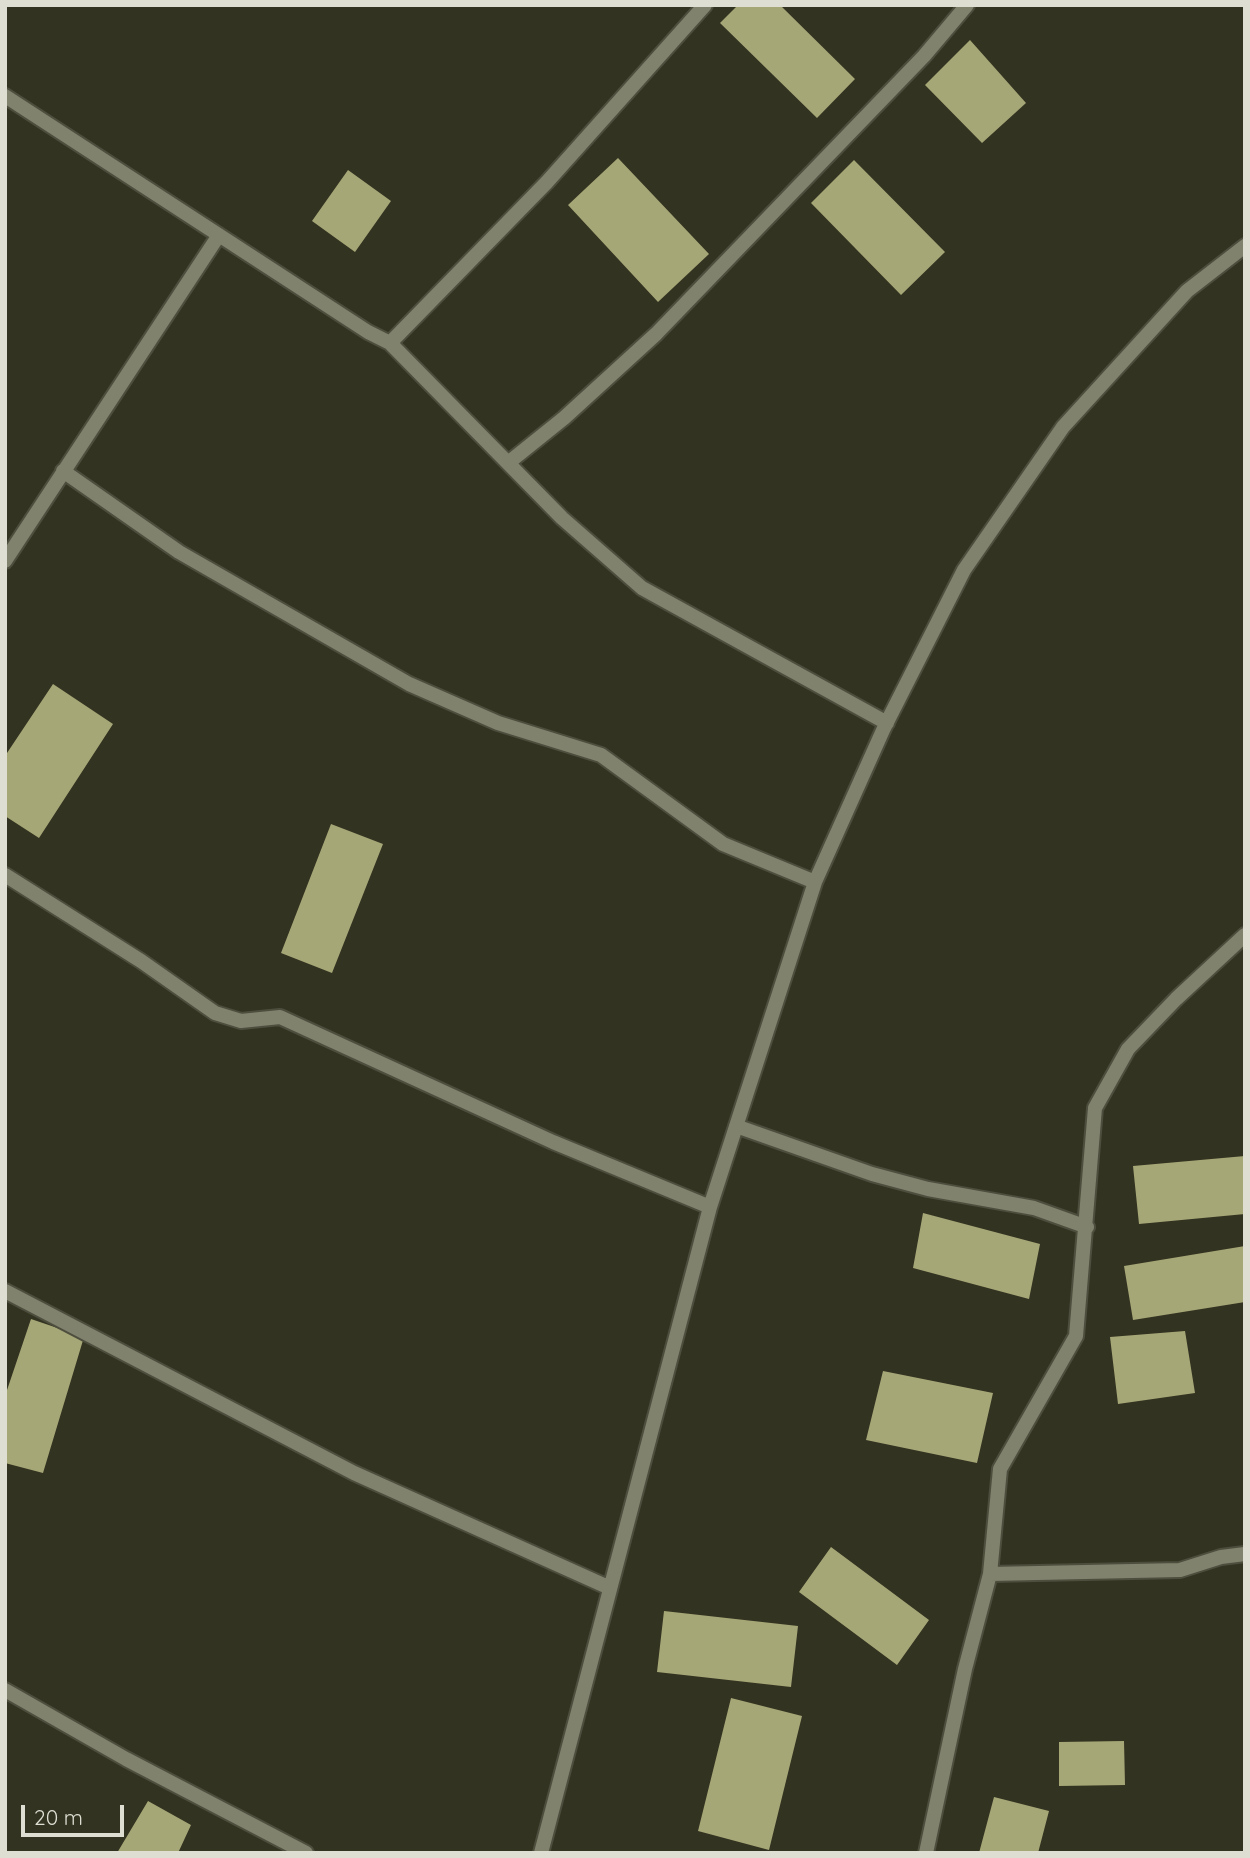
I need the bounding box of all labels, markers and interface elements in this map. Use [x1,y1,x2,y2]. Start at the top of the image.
scale bar [24,1792,128,1836]
text: 20 m [34,1804,83,1830]

